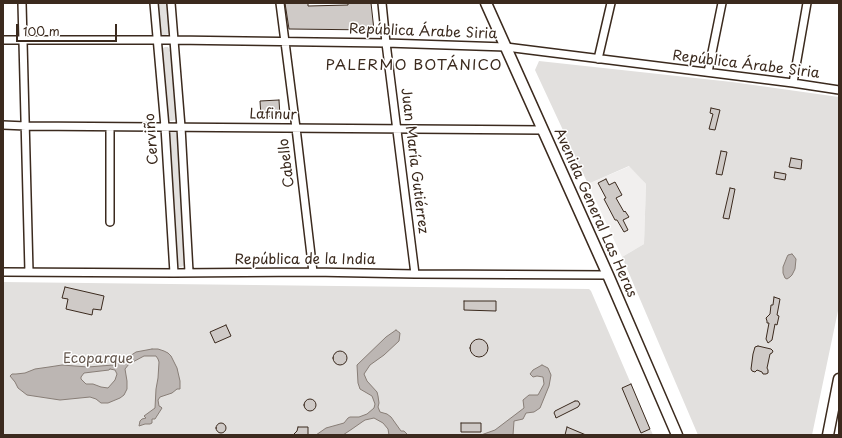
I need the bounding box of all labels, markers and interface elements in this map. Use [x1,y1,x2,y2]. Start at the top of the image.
scale bar [18,16,119,42]
street label: República Árabe Siria [349,21,497,43]
text: 100 m [23,22,60,40]
street label: República Árabe Siria [671,48,821,82]
district label: PALERMO BOTÁNICO [325,57,503,75]
street label: Juan María Gutiérrez [397,87,431,235]
street label: Lafinur [249,106,297,124]
street label: Cerviño [142,113,162,165]
street label: Avenida General Las Heras [550,126,640,300]
street label: Cabello [276,137,298,189]
street label: República de la India [235,252,375,268]
park label: Ecoparque [63,351,133,367]

